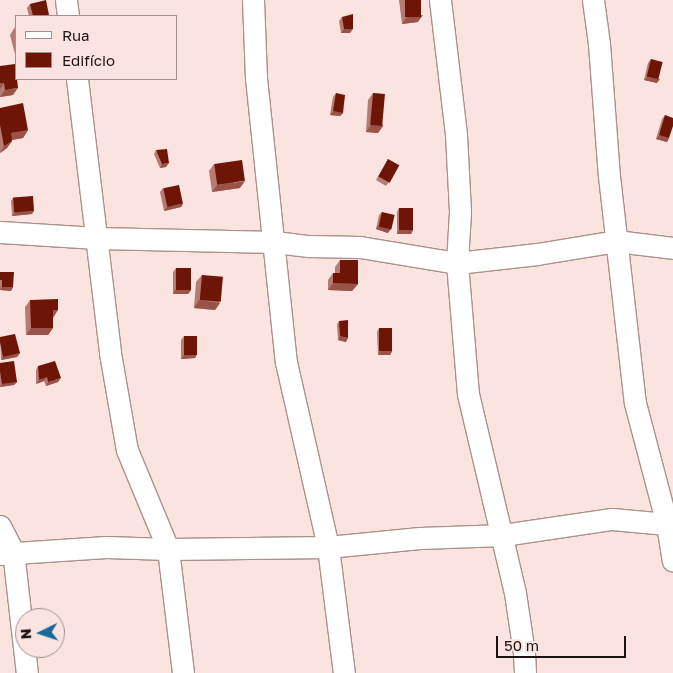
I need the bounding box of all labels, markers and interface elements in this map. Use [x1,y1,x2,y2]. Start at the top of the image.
legend [15,15,178,80]
text: Rua [62,26,89,44]
text: Edifício [62,51,115,69]
north arrow [15,608,65,658]
scale bar [498,626,628,658]
text: N [17,628,34,640]
text: 50 m [504,636,539,654]

